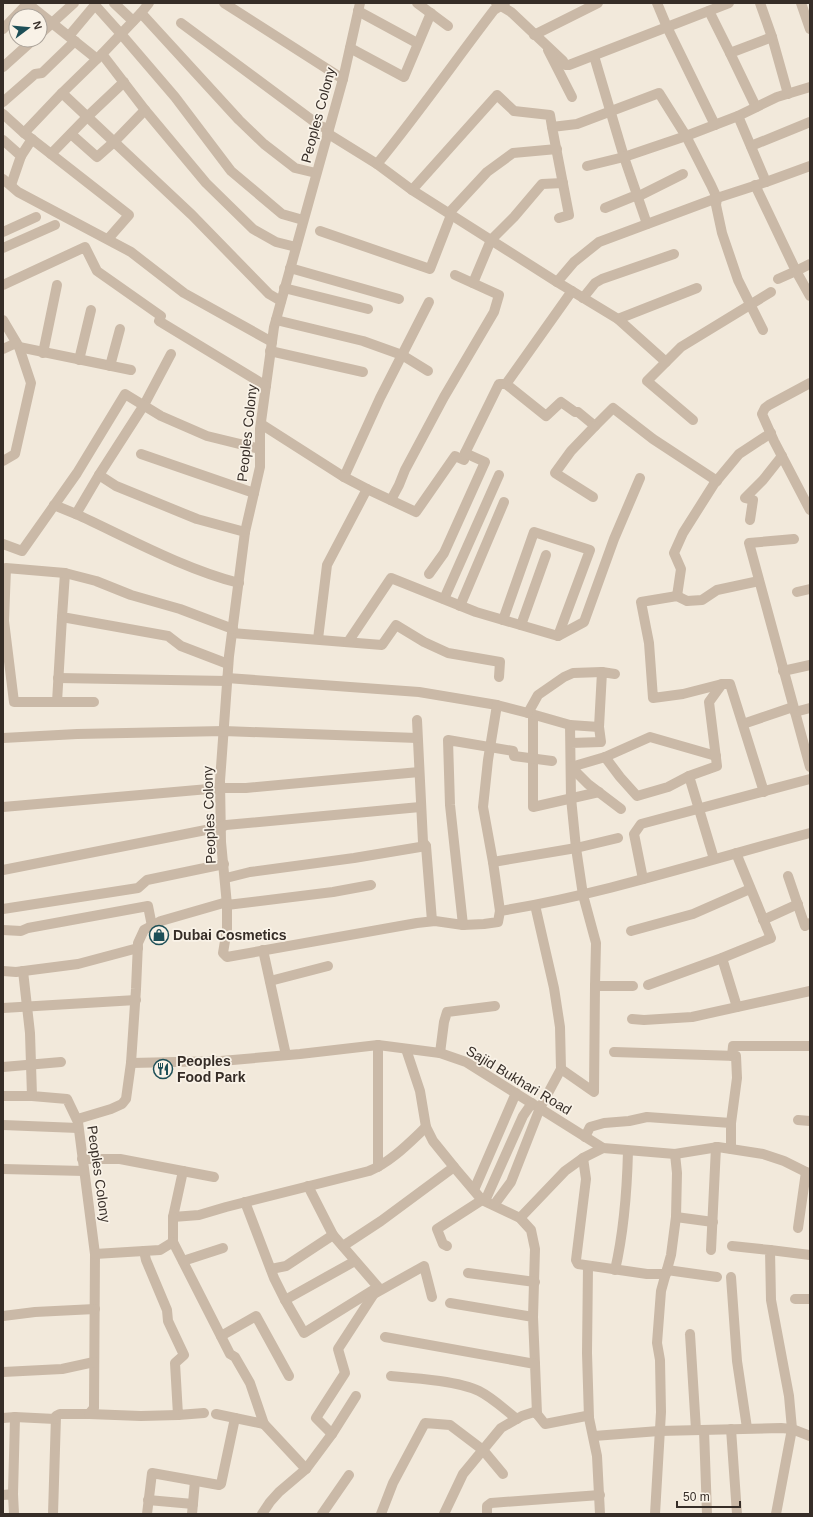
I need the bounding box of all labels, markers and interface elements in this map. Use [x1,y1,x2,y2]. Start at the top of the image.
north arrow [8,8,48,48]
text: N [31,20,44,31]
street label: Peoples Colony [298,66,338,164]
street label: Peoples Colony [234,383,260,483]
street label: Peoples Colony [199,766,219,864]
shop icon: Dubai Cosmetics [148,924,170,946]
place label: Dubai Cosmetics [173,927,287,943]
street label: Sajid Bukhari Road [464,1042,574,1118]
place label: Peoples Food Park [177,1053,246,1085]
restaurant icon: Peoples Food Park [152,1058,174,1080]
street label: Peoples Colony [84,1124,114,1224]
scale bar [677,1483,740,1509]
text: 50 m [683,1490,710,1504]

